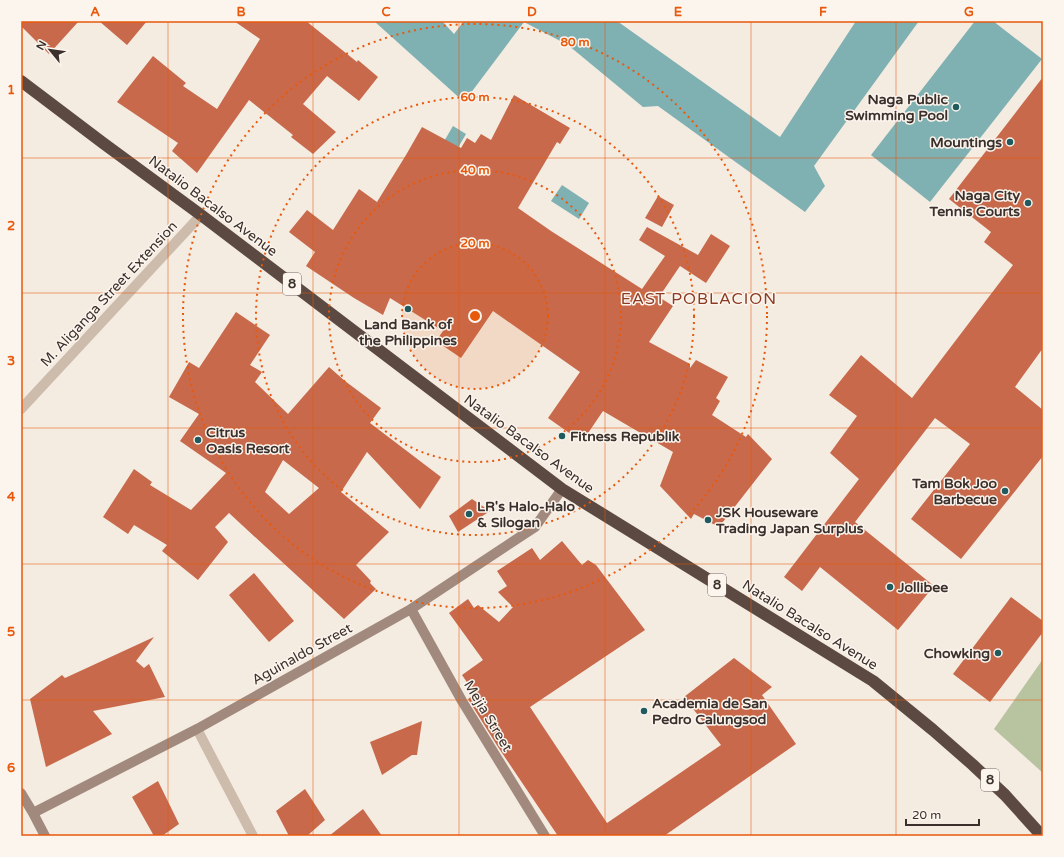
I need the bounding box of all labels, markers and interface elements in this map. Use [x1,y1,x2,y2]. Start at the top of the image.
text: A [90,4,100,20]
text: B [236,4,246,20]
text: C [381,4,391,20]
text: D [527,4,537,20]
text: E [674,4,682,20]
text: F [819,4,827,20]
text: G [964,4,974,20]
north arrow [30,30,70,70]
text: 80 m [560,35,590,49]
text: N [34,38,50,52]
text: 1 [7,82,15,98]
text: 60 m [460,90,490,104]
place label: Naga Public Swimming Pool [845,91,949,124]
marker: Naga Public Swimming Pool [951,102,961,112]
place label: Mountings [930,134,1002,151]
marker: Mountings [1005,137,1015,147]
street label: Natalio Bacalso Avenue [145,152,281,260]
text: 40 m [460,163,490,177]
place label: Naga City Tennis Courts [929,187,1020,220]
marker: Naga City Tennis Courts [1023,198,1033,208]
text: 2 [7,218,15,234]
street label: M. Aliganga Street Extension [37,218,181,370]
text: 20 m [460,236,490,250]
road number: 8 [283,273,301,295]
district label: EAST POBLACION [621,289,777,309]
marker: Land Bank of the Philippines [403,304,413,314]
centre of rings [468,309,482,323]
place label: Land Bank of the Philippines [358,316,457,349]
text: 3 [7,353,15,369]
street label: Natalio Bacalso Avenue [461,391,597,497]
place label: Citrus Oasis Resort [206,424,290,457]
place label: Fitness Republik [570,428,680,445]
marker: Fitness Republik [557,431,567,441]
marker: Citrus Oasis Resort [193,435,203,445]
place label: Tam Bok Joo Barbecue [911,475,997,508]
marker: Tam Bok Joo Barbecue [1000,486,1010,496]
text: 4 [7,489,16,505]
place label: LR's Halo-Halo & Silogan [477,498,576,531]
place label: JSK Houseware Trading Japan Surplus [715,504,864,537]
marker: LR's Halo-Halo & Silogan [464,509,474,519]
marker: JSK Houseware Trading Japan Surplus [703,515,713,525]
road number: 8 [708,574,726,596]
street label: Natalio Bacalso Avenue [739,576,881,674]
place label: Jollibee [897,579,948,596]
marker: Jollibee [885,582,895,592]
street label: Aguinaldo Street [249,619,356,689]
text: 5 [7,624,15,640]
place label: Chowking [924,645,990,662]
marker: Chowking [993,648,1003,658]
street label: Mejia Street [460,677,516,755]
place label: Academia de San Pedro Calungsod [652,695,768,728]
marker: Academia de San Pedro Calungsod [639,706,649,716]
text: 6 [7,760,15,776]
road number: 8 [981,769,999,791]
scale bar [906,801,979,827]
text: 20 m [912,808,941,822]

